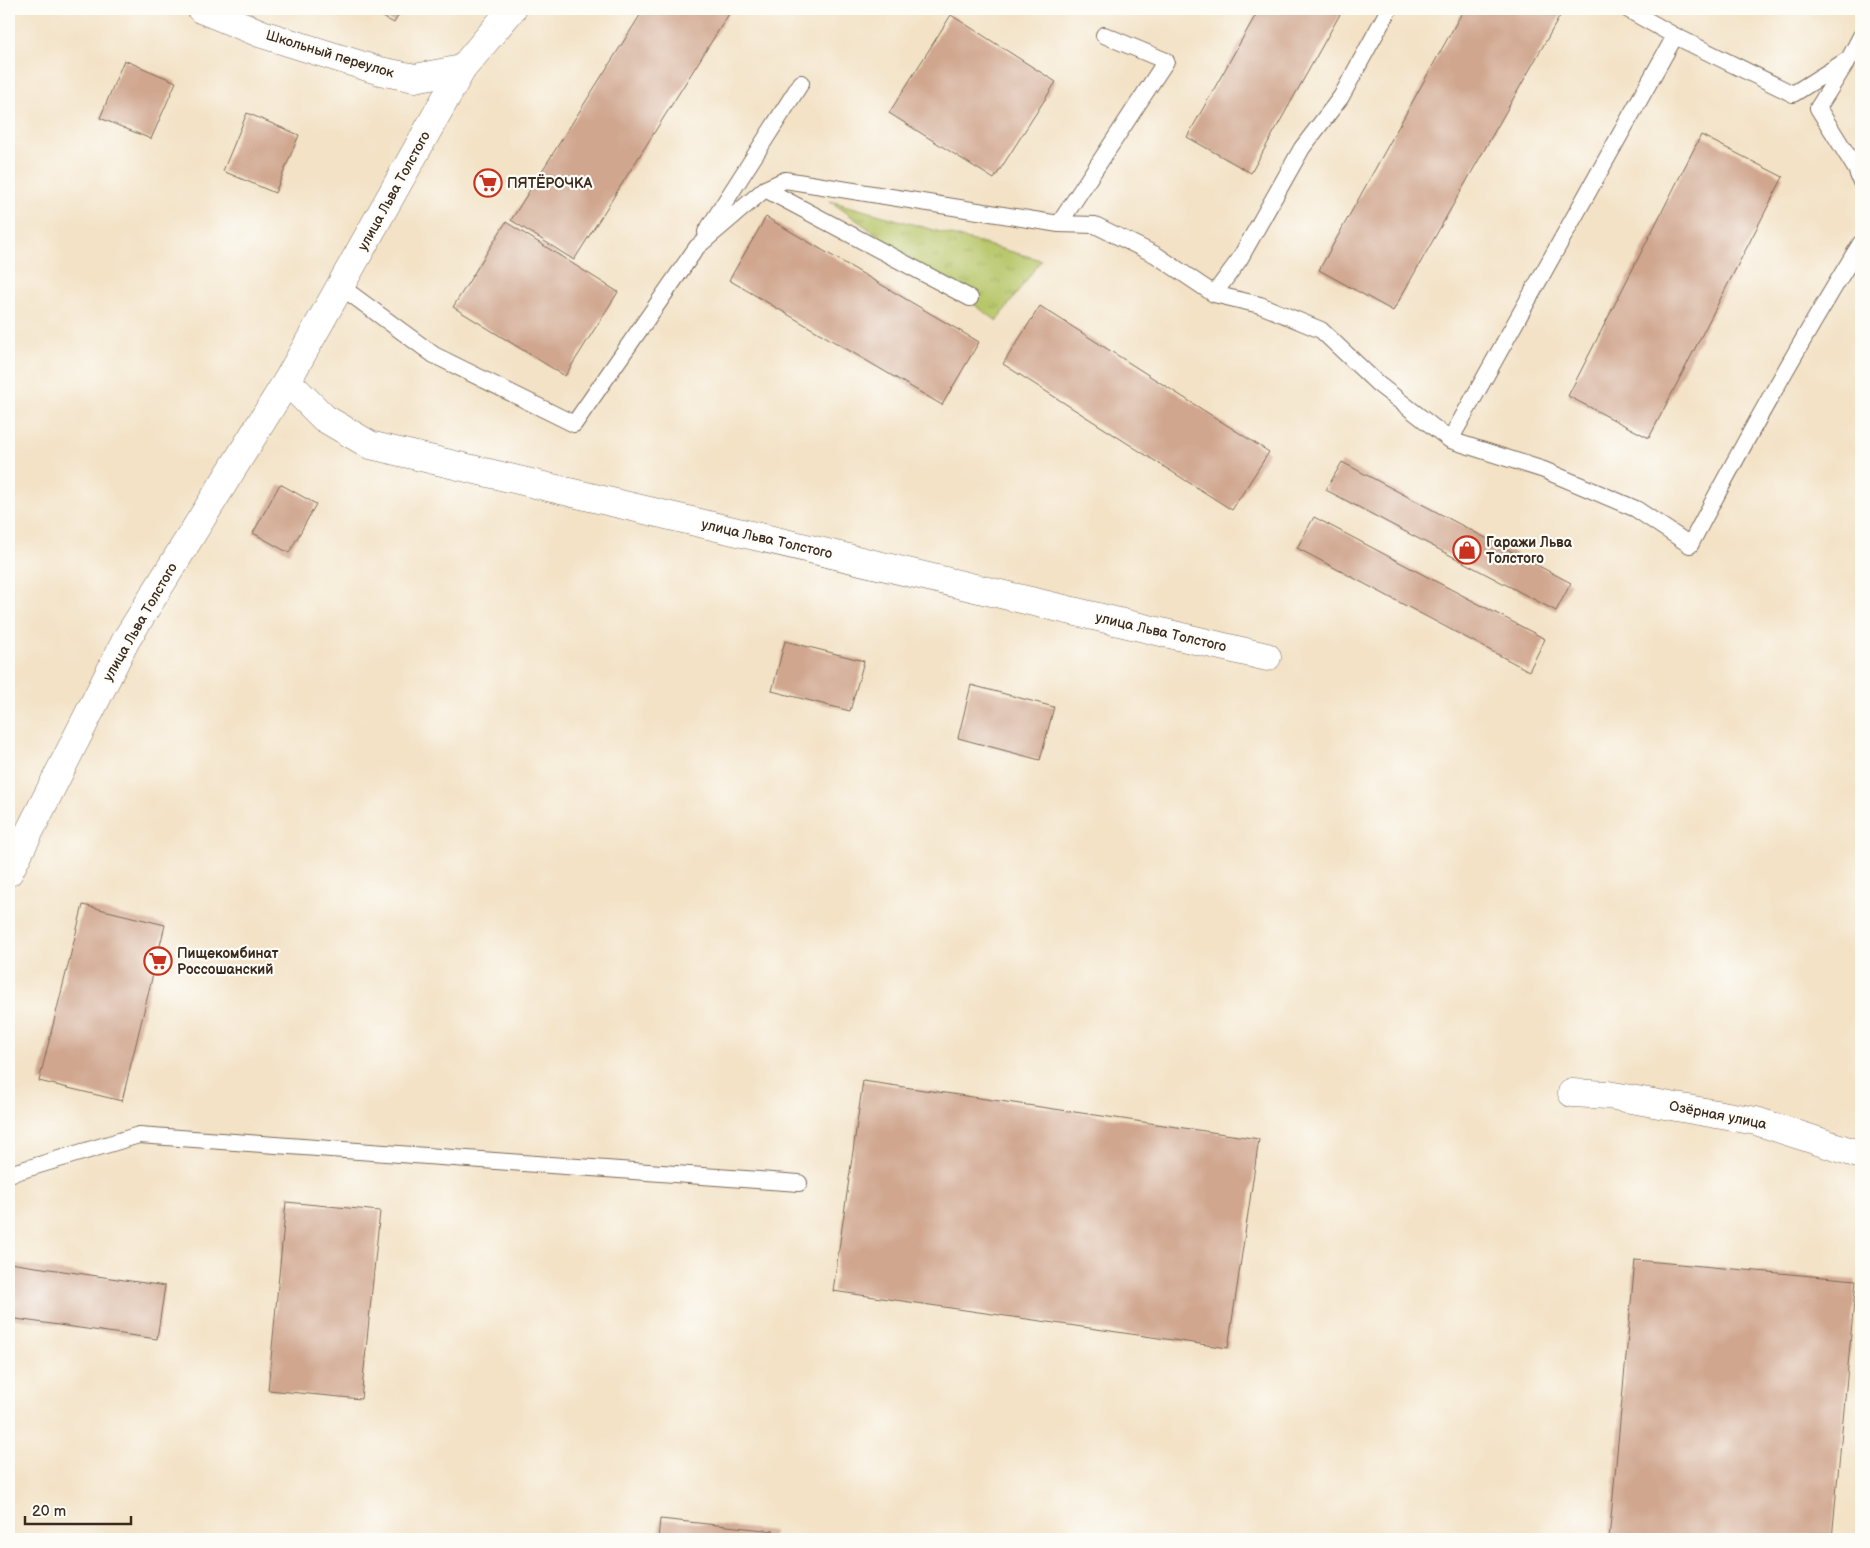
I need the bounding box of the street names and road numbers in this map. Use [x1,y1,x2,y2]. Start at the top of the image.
street label: Школьный переулок [264,26,397,82]
street label: улица Льва Толстого [354,128,434,254]
street label: улица Льва Толстого [700,516,834,562]
street label: улица Льва Толстого [99,560,181,684]
street label: улица Льва Толстого [1094,609,1228,655]
street label: Озёрная улица [1668,1097,1769,1133]

